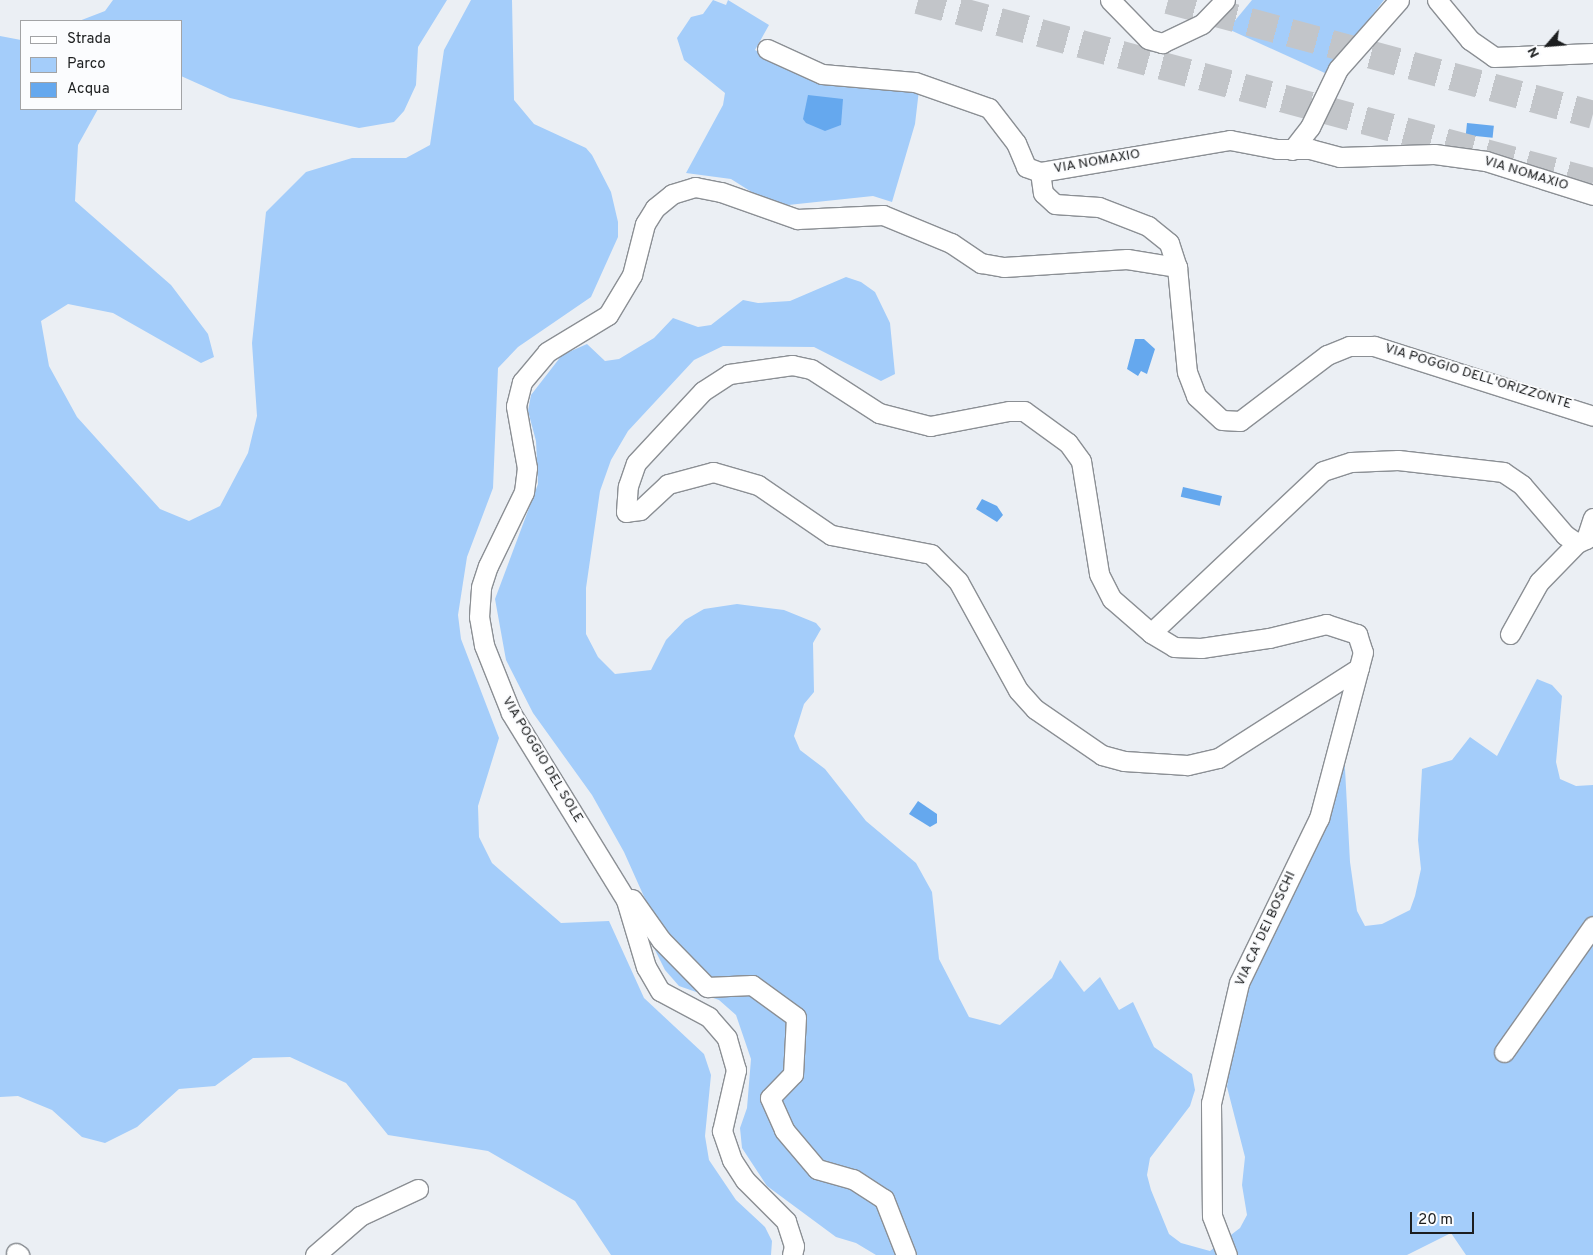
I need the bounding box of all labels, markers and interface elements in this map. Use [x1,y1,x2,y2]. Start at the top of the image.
legend [20,20,182,110]
north arrow [1523,20,1573,70]
text: Strada [67,30,111,49]
text: N [1524,44,1544,60]
text: Parco [67,55,106,74]
text: Acqua [67,80,110,99]
street label: VIA NOMAXIO [1052,146,1142,178]
street label: VIA NOMAXIO [1481,153,1571,195]
street label: VIA POGGIO DELL'ORIZZONTE [1382,340,1574,414]
street label: VIA POGGIO DEL SOLE [497,694,587,826]
street label: VIA CA' DEI BOSCHI [1232,869,1300,989]
scale bar [1413,1202,1477,1234]
text: 20 m [1418,1211,1453,1230]

